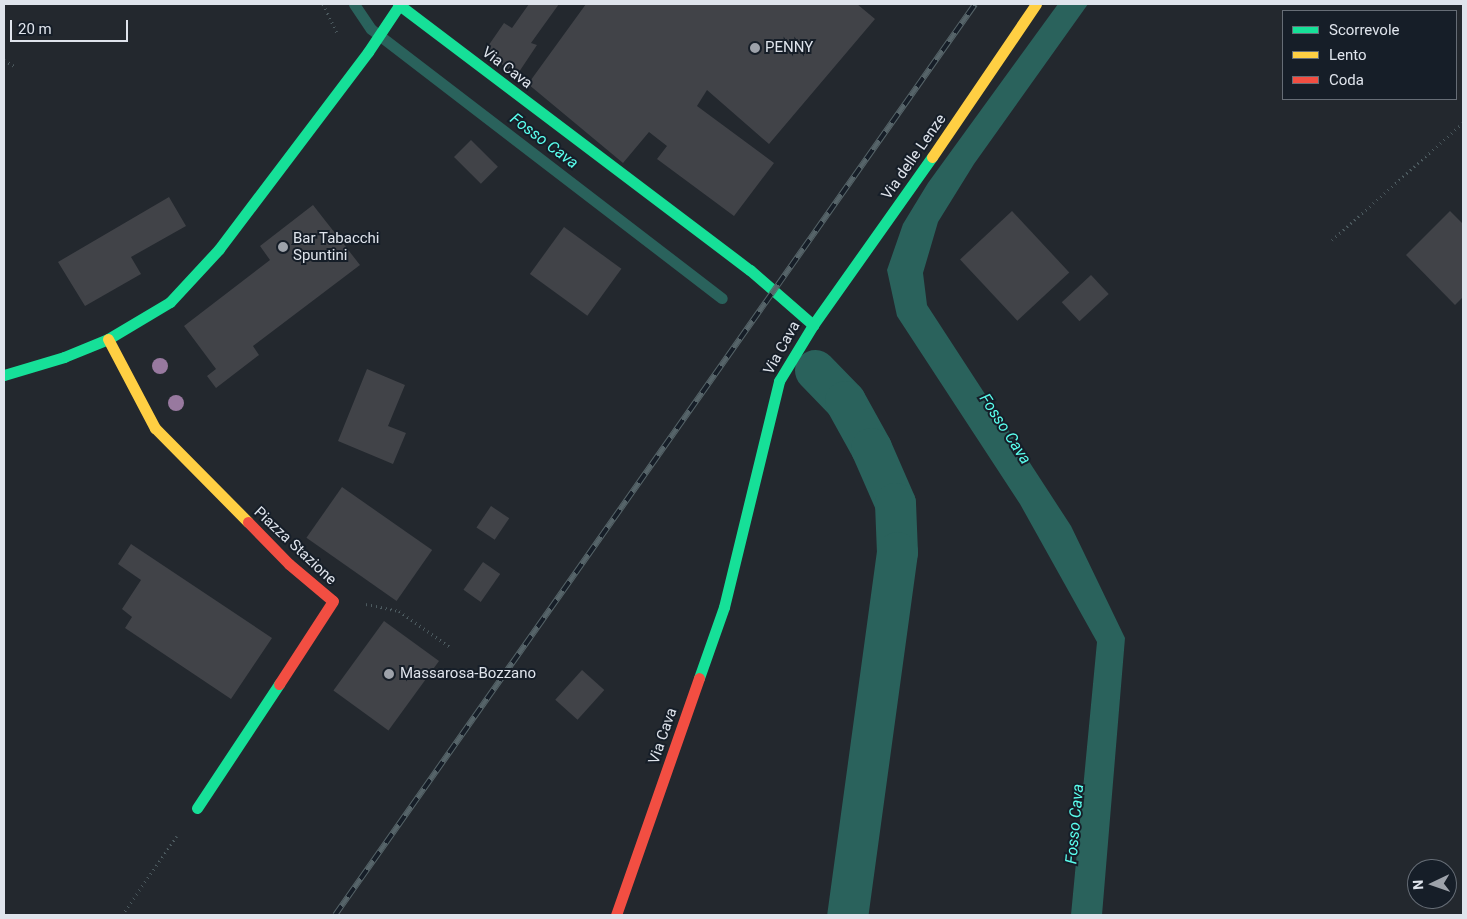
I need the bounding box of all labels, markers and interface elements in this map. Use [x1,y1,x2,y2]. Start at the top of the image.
scale bar [12,10,130,42]
legend [1282,10,1457,100]
text: 20 m [18,20,52,38]
text: Scorrevole [1329,21,1400,39]
place label: PENNY [765,39,813,57]
marker: PENNY [749,42,761,54]
street label: Via Cava [478,43,536,93]
text: Lento [1329,46,1367,64]
text: Coda [1329,71,1364,89]
water label: Fosso Cava [506,109,582,173]
street label: Via delle Lenze [878,111,950,203]
place label: Bar Tabacchi Spuntini [293,229,380,264]
marker: Bar Tabacchi Spuntini [277,241,289,253]
street label: Via Cava [760,318,804,378]
water label: Fosso Cava [975,390,1035,468]
street label: Piazza Stazione [250,503,340,589]
place label: Massarosa-Bozzano [400,665,536,683]
marker: Massarosa-Bozzano [382,667,396,681]
street label: Via Cava [645,706,681,766]
water label: Fosso Cava [1062,783,1088,865]
north arrow [1407,859,1457,909]
text: N [1410,879,1426,890]

